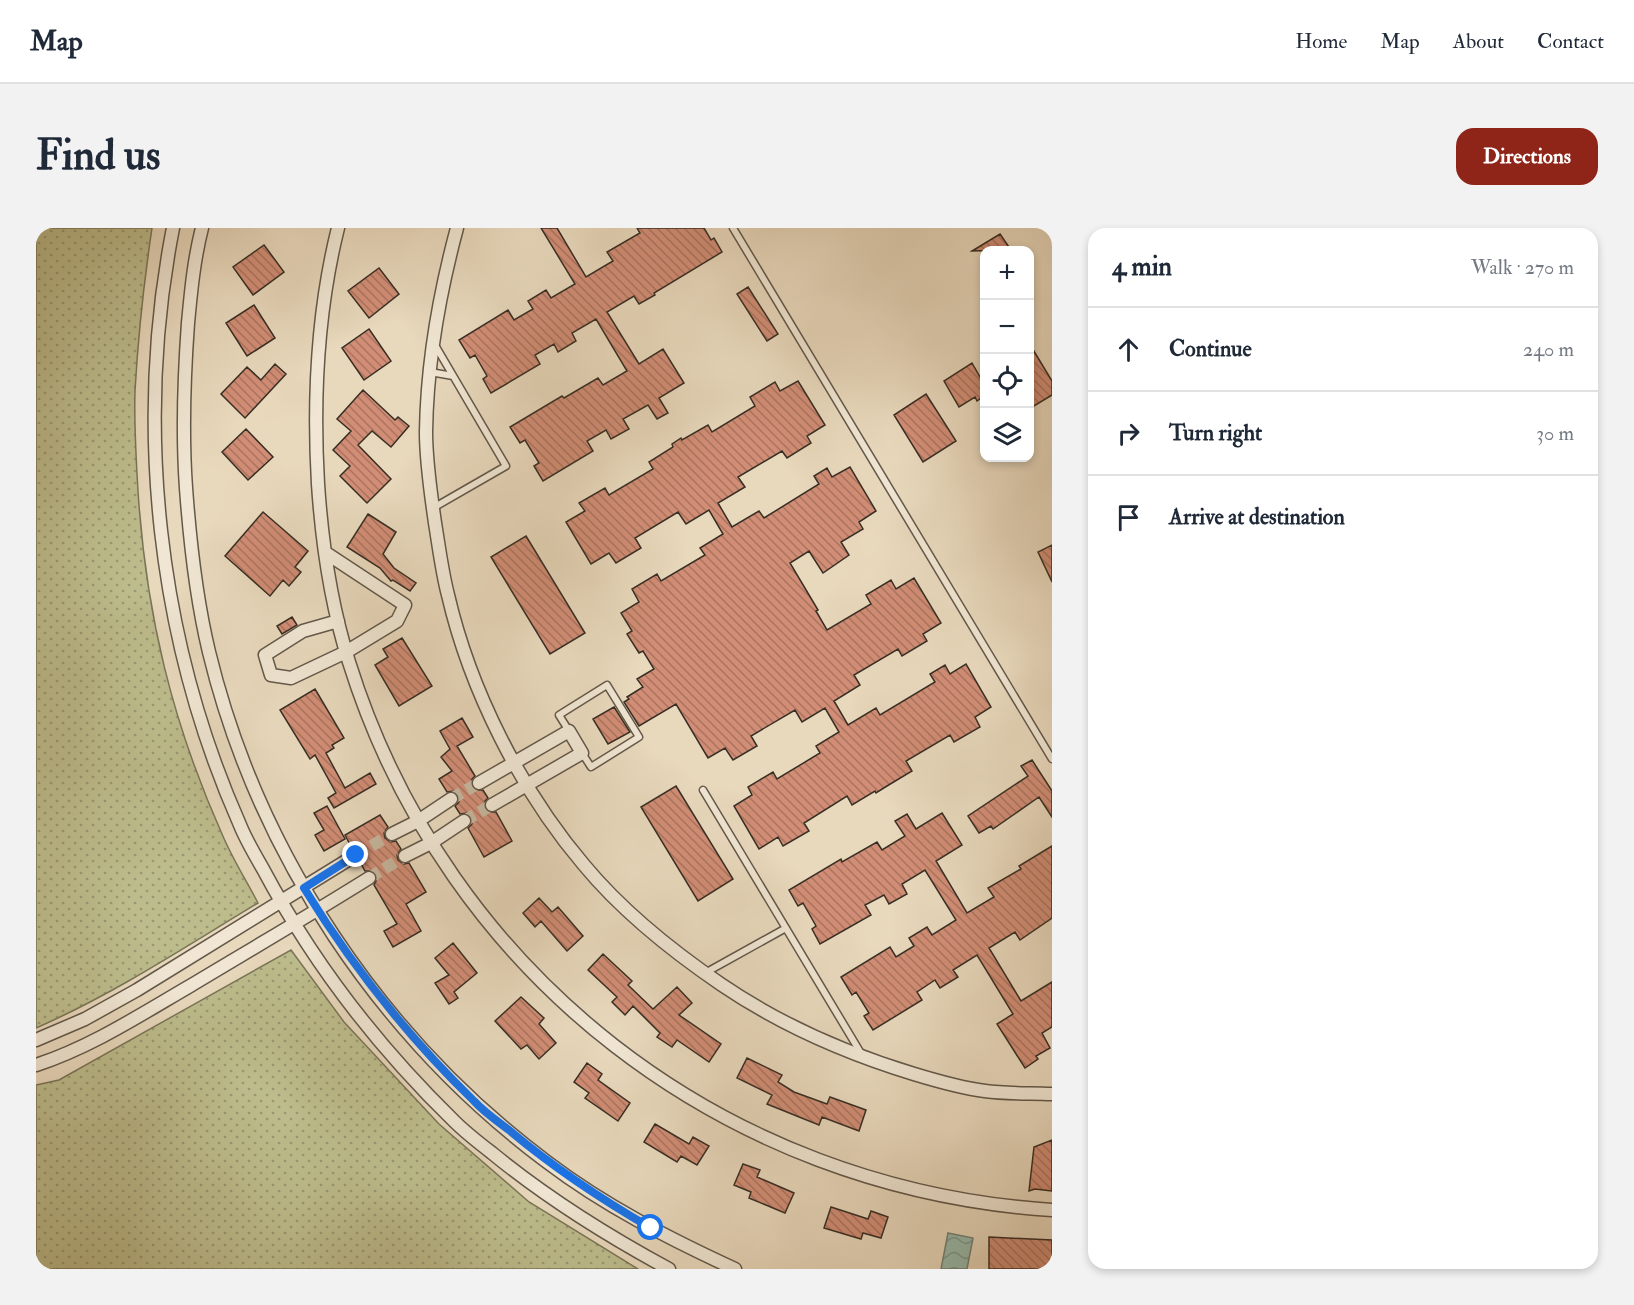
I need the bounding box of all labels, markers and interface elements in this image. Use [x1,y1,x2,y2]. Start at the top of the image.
text: Map [30,24,83,59]
text: Home [1295,28,1347,55]
text: Map [1380,28,1420,55]
text: About [1453,28,1504,55]
text: Contact [1537,28,1604,55]
button: Directions [1456,128,1598,185]
text: Find us [36,130,160,182]
map controls [980,246,1034,462]
button: + [980,246,1034,300]
text: 4 min [1112,251,1172,283]
text: Walk · 270 m [1471,255,1574,280]
button: − [980,300,1034,354]
icon: ahead [1112,333,1145,366]
text: Continue [1169,335,1252,363]
text: 240 m [1523,337,1574,362]
button: locate [980,354,1034,408]
button: layers [980,408,1034,462]
icon: right [1112,417,1145,450]
text: Turn right [1169,419,1262,447]
text: 30 m [1536,421,1574,446]
icon: arrive [1112,501,1145,534]
text: Arrive at destination [1169,503,1345,531]
route end [342,841,368,867]
route start [637,1214,663,1240]

